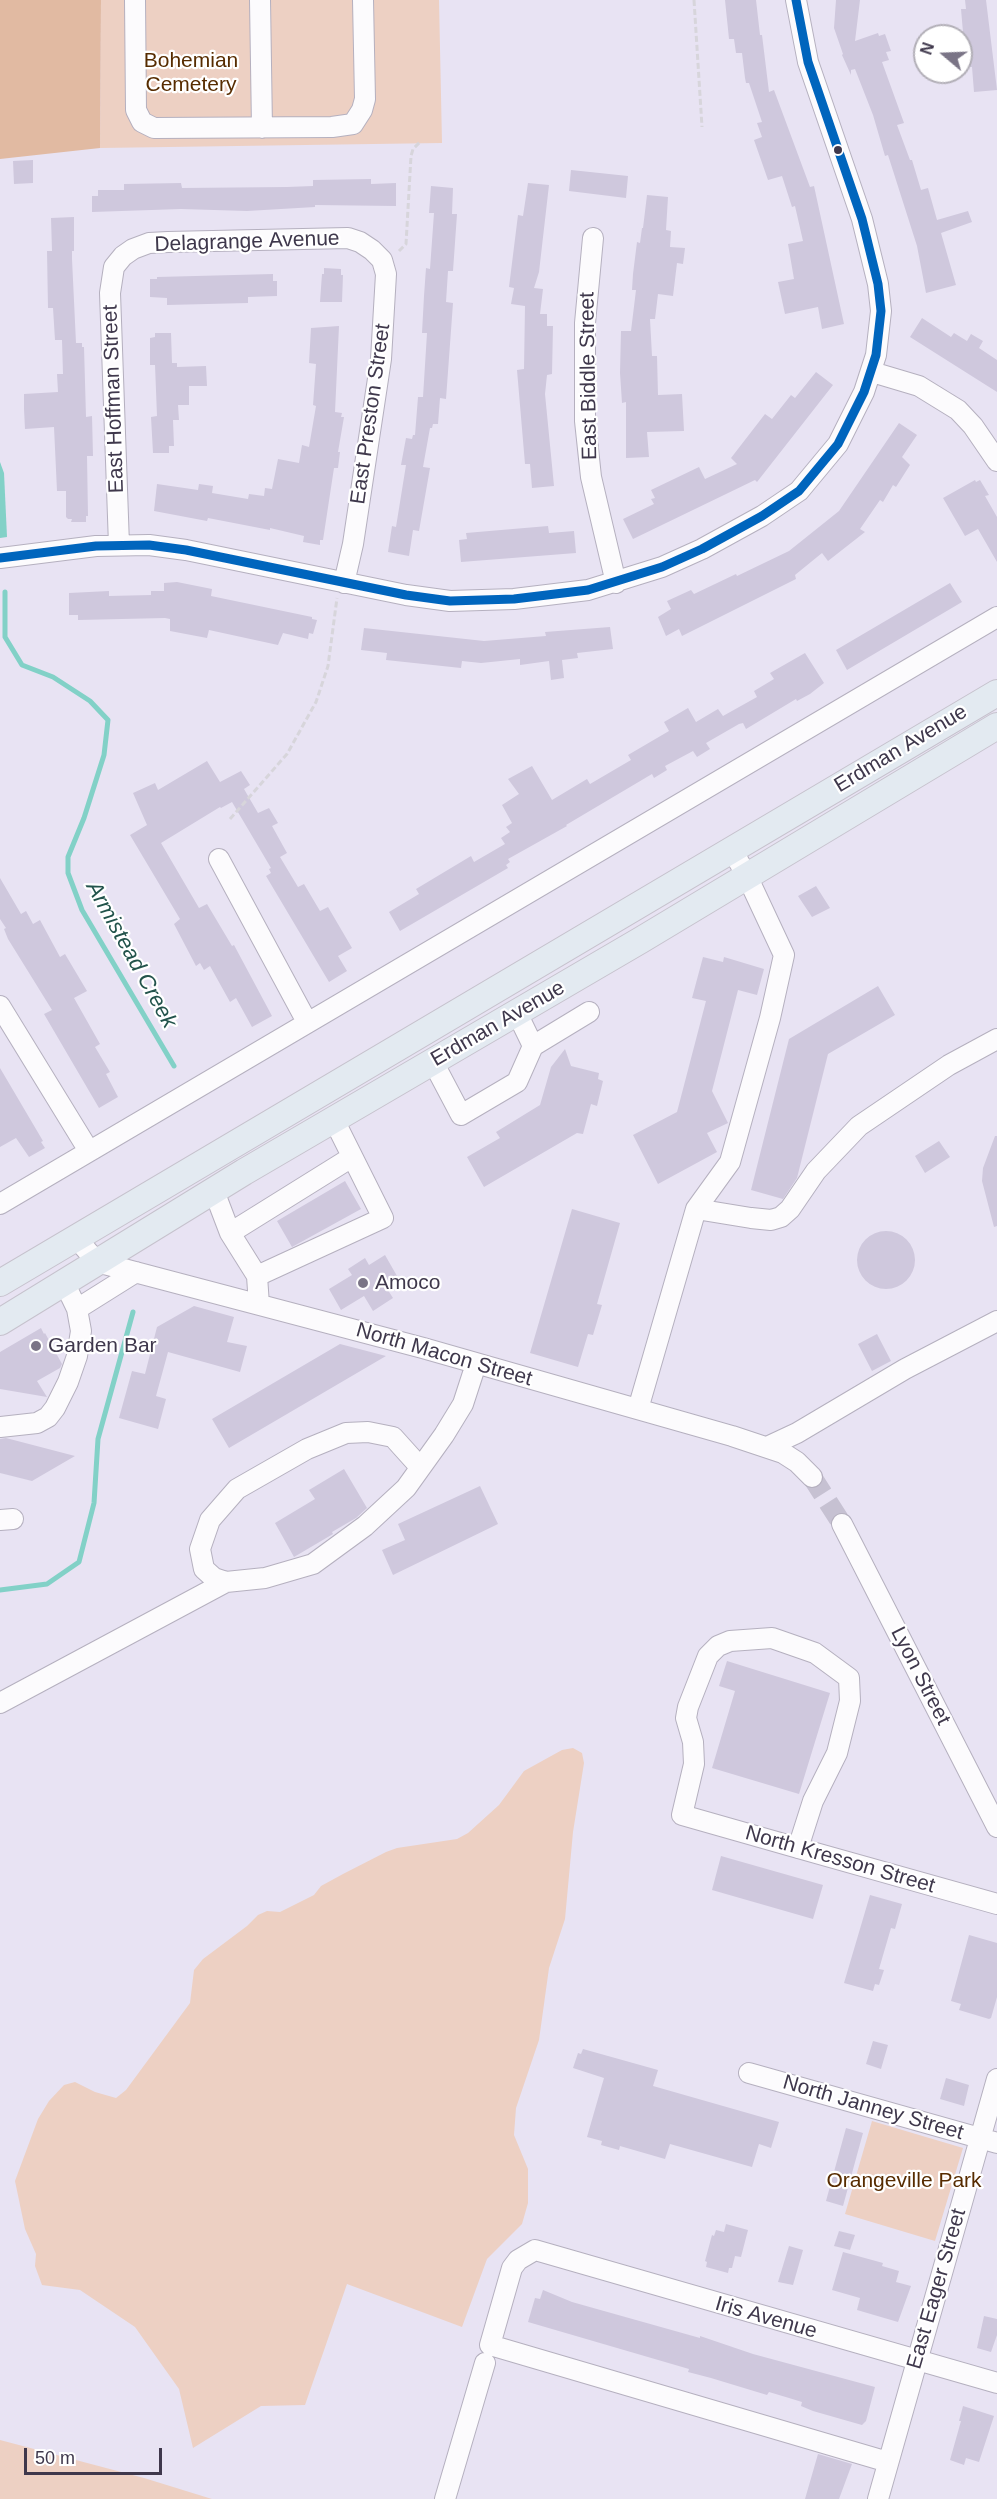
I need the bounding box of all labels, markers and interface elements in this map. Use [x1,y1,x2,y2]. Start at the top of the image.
north arrow [913,24,973,84]
text: N [917,40,937,57]
park label: Bohemian Cemetery [144,48,238,98]
unlabelled marker [832,144,844,156]
street label: Delagrange Avenue [154,226,340,258]
street label: East Biddle Street [575,292,603,460]
street label: East Hoffman Street [98,304,130,494]
street label: East Preston Street [346,322,396,506]
street label: Erdman Avenue [830,700,972,798]
water label: Armistead Creek [80,877,182,1033]
street label: Erdman Avenue [427,976,569,1072]
place label: Amoco [375,1270,440,1296]
marker: Amoco [356,1276,370,1290]
street label: North Macon Street [353,1318,535,1392]
place label: Garden Bar [48,1333,157,1359]
marker: Garden Bar [29,1339,43,1353]
street label: Lyon Street [885,1623,955,1729]
street label: North Kresson Street [742,1821,938,1899]
street label: North Janney Street [780,2070,966,2146]
park label: Orangeville Park [826,2168,982,2194]
street label: East Eager Street [902,2206,972,2372]
street label: Iris Avenue [712,2291,820,2345]
scale bar [27,2436,165,2474]
text: 50 m [35,2448,75,2468]

